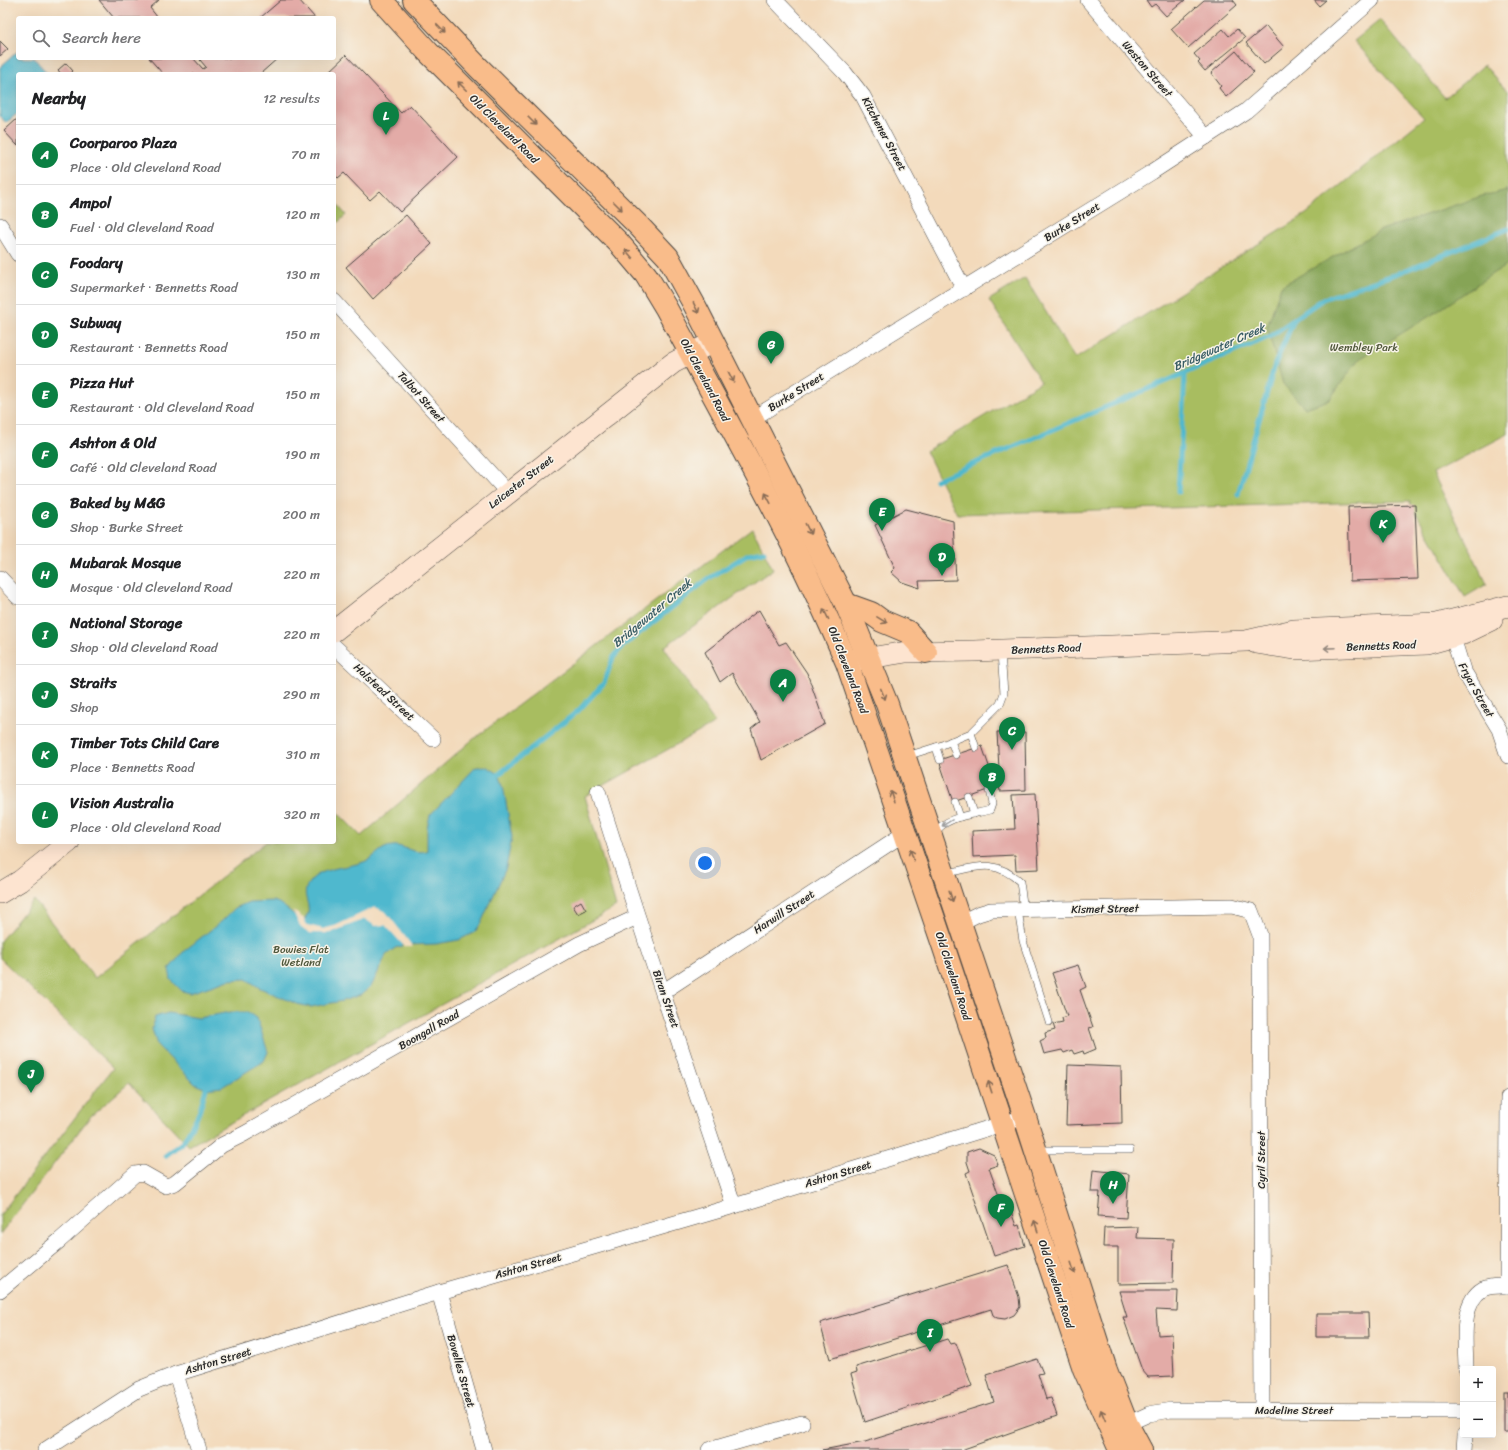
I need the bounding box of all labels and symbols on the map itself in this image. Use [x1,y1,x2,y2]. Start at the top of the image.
one-way arrow [436,24,446,34]
street label: Weston Street [1117,36,1178,102]
one-way arrow [457,81,467,91]
street label: Old Cleveland Road [465,90,544,169]
street label: Kitchener Street [856,93,912,175]
pin: L [373,102,399,135]
one-way arrow [527,116,537,126]
street label: Burke Street [1040,197,1104,247]
one-way arrow [613,201,623,210]
one-way arrow [624,249,634,259]
one-way arrow [693,302,700,314]
water label: Bridgewater Creek [1169,316,1270,377]
pin: G [758,331,784,364]
street label: Old Cleveland Road [675,335,736,426]
park label: Wembley Park [1330,338,1398,357]
street label: Talbot Street [392,367,450,428]
street label: Burke Street [764,367,828,417]
one-way arrow [728,370,735,382]
street label: Leicester Street [484,450,558,514]
one-way arrow [763,492,771,504]
pin: E [869,498,895,531]
pin: K [1370,510,1396,543]
one-way arrow [805,523,812,535]
pin: D [929,543,955,576]
water label: Bridgewater Creek [607,572,698,653]
one-way arrow [822,608,829,620]
one-way arrow [876,617,888,625]
street label: Old Cleveland Road [823,624,874,718]
street label: Bennetts Road [1346,635,1418,657]
street label: Bennetts Road [1011,638,1083,660]
one-way arrow [1324,644,1337,652]
street label: Halstead Street [349,658,419,726]
street label: Fryar Street [1453,659,1499,722]
pin: A [770,669,796,702]
one-way arrow [879,687,887,699]
pin: C [999,717,1025,750]
pin: B [979,763,1005,796]
one-way arrow [888,790,895,803]
one-way arrow [941,819,952,827]
one-way arrow [908,850,916,862]
your location [695,853,715,873]
street label: Harwill Street [749,885,819,939]
one-way arrow [948,890,956,902]
street label: Kismet Street [1071,899,1140,919]
street label: Old Cleveland Road [930,929,977,1024]
park label: Bowies Flat Wetland [273,940,329,972]
street label: Biran Street [647,967,685,1031]
street label: Boongall Road [395,1004,464,1055]
pin: J [18,1060,44,1093]
one-way arrow [986,1080,993,1093]
street label: Cyril Street [1252,1131,1271,1189]
street label: Ashton Street [801,1155,874,1193]
pin: H [1100,1171,1126,1204]
pin: F [988,1194,1014,1227]
one-way arrow [1032,1221,1040,1233]
street label: Old Cleveland Road [1033,1237,1080,1332]
street label: Ashton Street [491,1247,564,1285]
one-way arrow [1070,1261,1078,1273]
pin: I [917,1319,943,1352]
street label: Bovelles Street [442,1332,481,1410]
street label: Ashton Street [181,1342,254,1380]
street label: Madeline Street [1255,1401,1334,1420]
one-way arrow [1099,1409,1106,1421]

